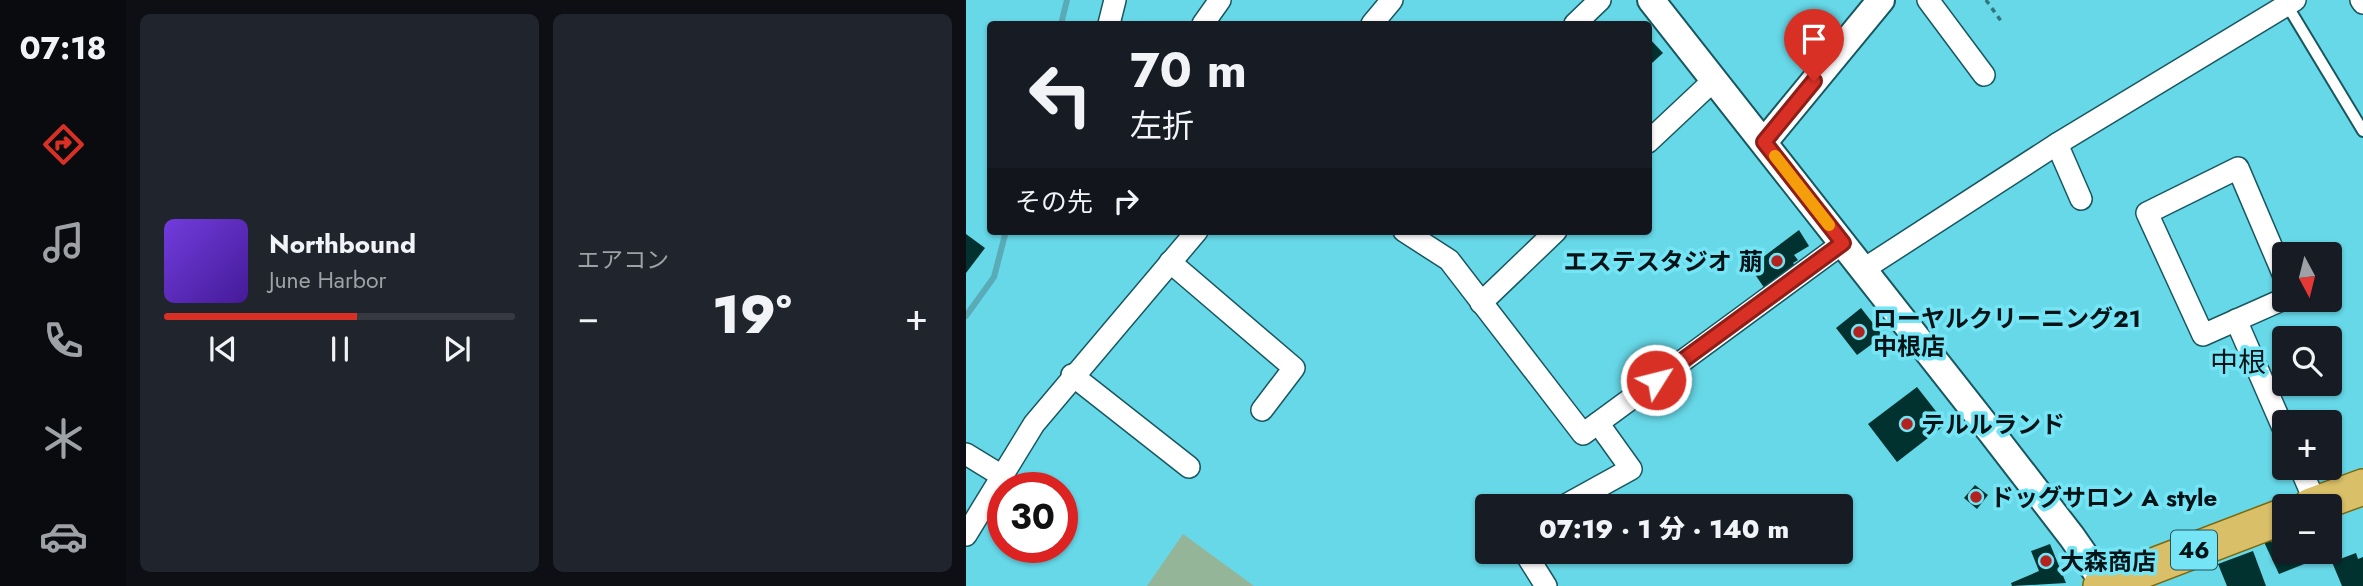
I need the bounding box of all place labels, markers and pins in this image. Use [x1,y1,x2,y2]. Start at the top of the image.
pin [1784,9,1844,81]
place label: エステスタジオ 萠 [1564,244,1763,279]
marker: エステスタジオ 萠 [1769,253,1785,269]
place label: ローヤルクリーニング21 中根店 [1873,301,2141,364]
marker: ローヤルクリーニング21 中根店 [1851,324,1867,340]
place label: テルルランド [1921,407,2065,442]
marker: テルルランド [1899,416,1915,432]
place label: ドッグサロン A style [1990,480,2217,515]
marker: ドッグサロン A style [1968,489,1984,505]
place label: 大森商店 [2060,544,2156,579]
marker: 大森商店 [2038,553,2054,569]

